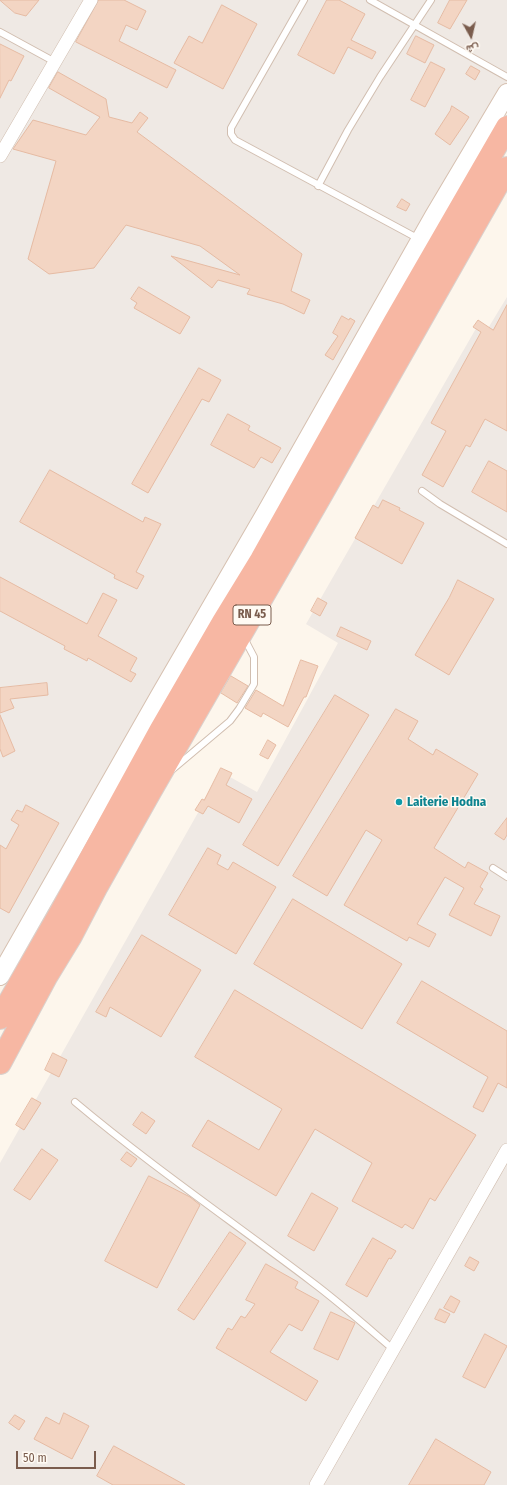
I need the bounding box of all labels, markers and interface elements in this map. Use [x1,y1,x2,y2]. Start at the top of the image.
north arrow [451,16,491,56]
text: ش [465,41,480,56]
road number: RN 45 [233,605,271,625]
place label: Laiterie Hodna [407,794,486,810]
marker: Laiterie Hodna [394,797,404,807]
scale bar [18,1443,98,1469]
text: 50 m [23,1451,47,1465]

